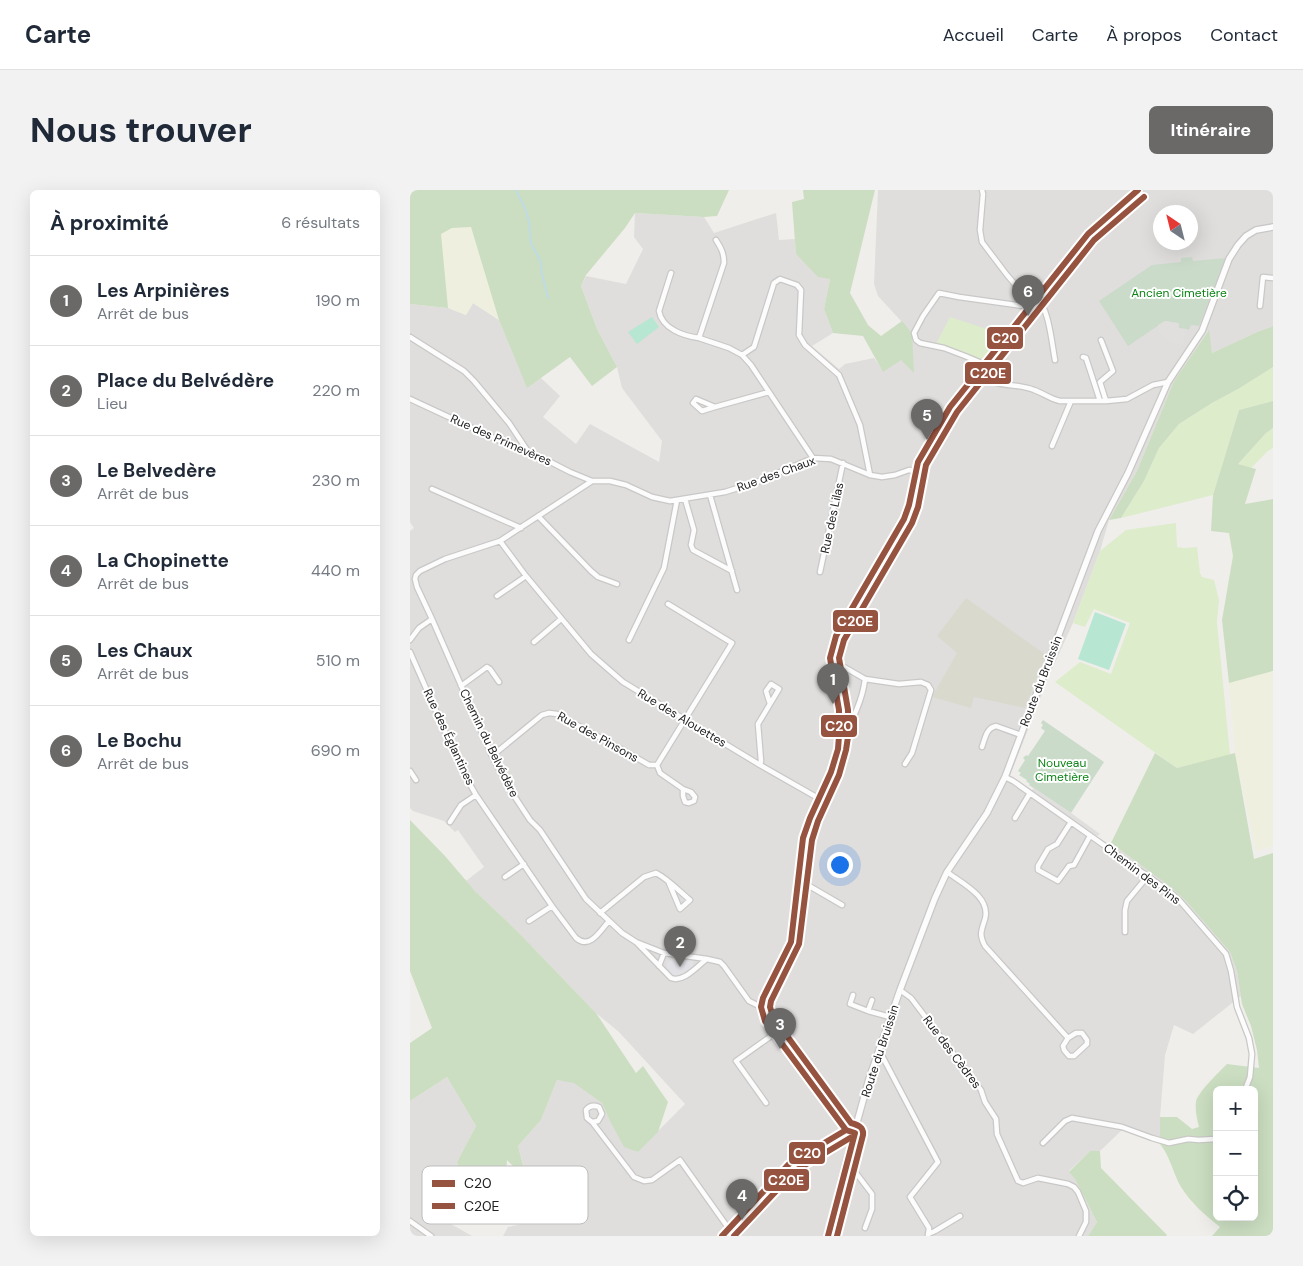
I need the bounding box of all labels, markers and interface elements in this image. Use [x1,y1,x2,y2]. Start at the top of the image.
text: Carte [25,19,91,50]
text: Accueil [943,23,1004,47]
text: Carte [1032,23,1078,47]
text: À propos [1106,23,1182,47]
text: Contact [1210,23,1278,47]
button: Itinéraire [1149,106,1273,154]
text: Nous trouver [30,107,252,153]
north arrow [1153,205,1198,250]
text: À proximité [50,209,169,237]
text: 6 résultats [281,212,360,233]
pin: 6 [1012,275,1044,316]
text: Les Arpinières [97,278,230,303]
park label: Ancien Cimetière [1131,285,1227,301]
text: 1 [63,290,69,311]
text: 190 m [316,290,360,311]
text: Arrêt de bus [97,303,189,324]
line badge: C20 [986,326,1024,350]
text: C20 [991,329,1019,347]
line badge: C20E [964,361,1012,385]
text: C20E [970,364,1006,382]
text: Place du Belvédère [97,368,274,393]
text: 2 [61,380,71,401]
text: 220 m [312,380,360,401]
text: Lieu [97,393,128,414]
pin: 5 [911,399,943,440]
street label: Rue des Primevères [448,411,554,469]
street label: Rue des Chaux [735,452,818,496]
text: Le Belvedère [97,458,216,483]
text: 3 [61,470,71,491]
text: 230 m [312,470,360,491]
street label: Rue des Lilas [817,481,847,555]
text: Arrêt de bus [97,483,189,504]
text: La Chopinette [97,548,229,573]
text: 4 [61,560,71,581]
text: 440 m [311,560,360,581]
text: Arrêt de bus [97,573,189,594]
line badge: C20E [832,609,879,633]
text: C20E [837,612,873,630]
street label: Route du Bruissin [1016,633,1066,729]
text: Les Chaux [97,638,193,663]
text: 5 [61,650,71,671]
text: 510 m [316,650,360,671]
text: Arrêt de bus [97,663,189,684]
pin: 1 [817,663,849,704]
street label: Rue des Alouettes [635,685,729,751]
street label: Rue des Églantines [420,686,478,788]
street label: Chemin du Belvédère [456,686,522,800]
street label: Rue des Pinsons [555,708,641,766]
line badge: C20 [820,714,858,738]
text: C20 [825,717,853,735]
text: Le Bochu [97,728,182,753]
text: 6 [61,740,71,761]
text: 690 m [311,740,360,761]
text: Arrêt de bus [97,753,189,774]
park label: Nouveau Cimetière [1035,755,1089,785]
street label: Chemin des Pins [1100,840,1184,908]
your location [827,852,853,878]
pin: 2 [664,926,696,967]
street label: Route du Bruissin [858,1003,902,1099]
pin: 3 [764,1008,796,1049]
street label: Rue des Cèdres [919,1012,985,1092]
map controls [1213,1086,1258,1221]
button: + [1213,1086,1258,1131]
button: − [1213,1131,1258,1176]
line badge: C20 [788,1141,826,1165]
text: C20 [793,1144,821,1162]
legend [422,1166,588,1224]
line badge: C20E [763,1168,810,1192]
text: C20E [768,1171,804,1189]
text: C20 [464,1174,492,1192]
button: locate [1213,1176,1258,1221]
pin: 4 [726,1179,758,1220]
text: C20E [464,1197,500,1215]

